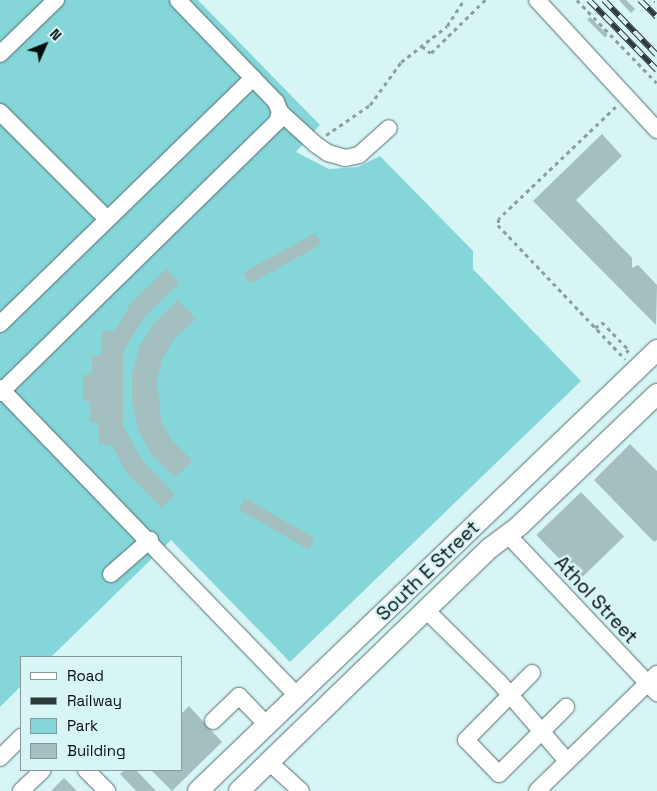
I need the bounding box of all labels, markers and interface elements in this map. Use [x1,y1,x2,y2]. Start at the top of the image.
north arrow [20,20,70,70]
text: N [46,25,66,44]
street label: South E Street [372,516,484,626]
street label: Athol Street [550,552,642,648]
legend [20,656,182,771]
text: Road [67,666,104,685]
text: Railway [67,691,122,710]
text: Park [67,716,98,735]
text: Building [67,741,126,760]

